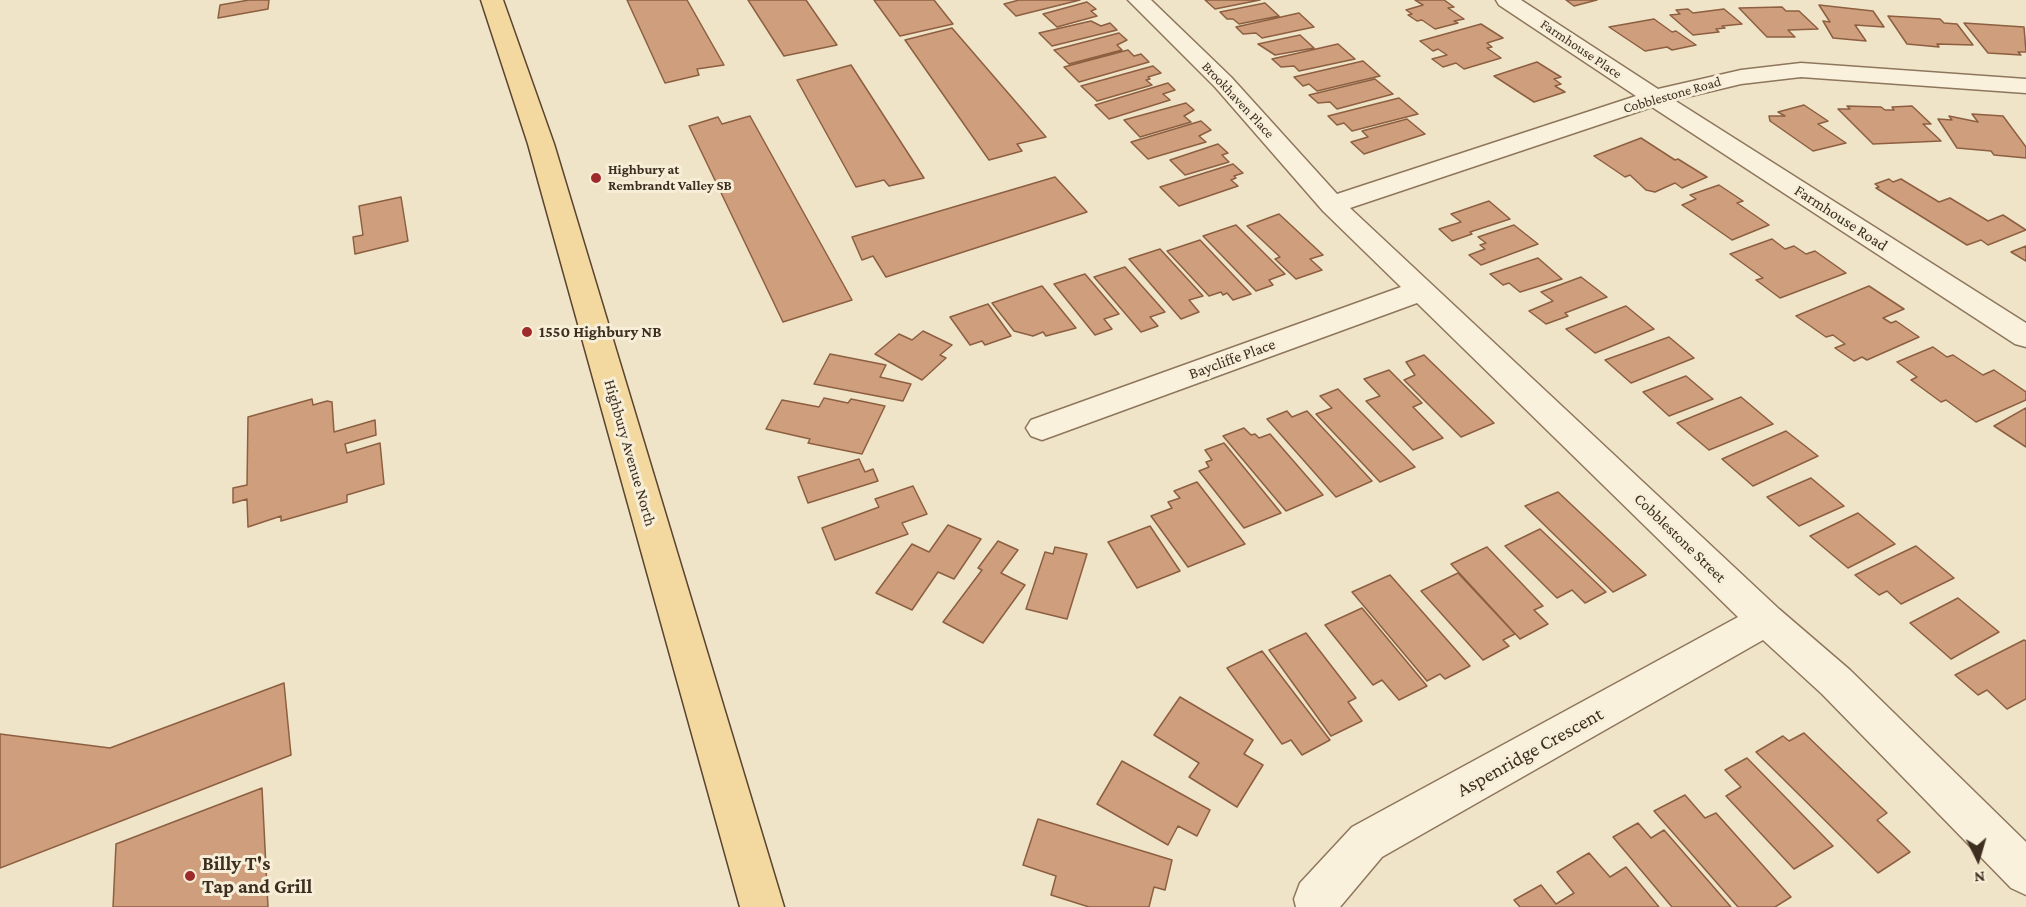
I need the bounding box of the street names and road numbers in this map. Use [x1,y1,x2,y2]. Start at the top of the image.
street label: Farmhouse Place [1537,16,1625,82]
street label: Brookhaven Place [1198,58,1278,142]
street label: Cobblestone Road [1621,73,1723,117]
street label: Farmhouse Road [1791,181,1891,255]
street label: Baycliffe Place [1186,334,1278,384]
street label: Highbury Avenue North [600,377,660,529]
street label: Cobblestone Street [1630,489,1730,587]
street label: Aspenridge Crescent [1453,702,1607,802]

